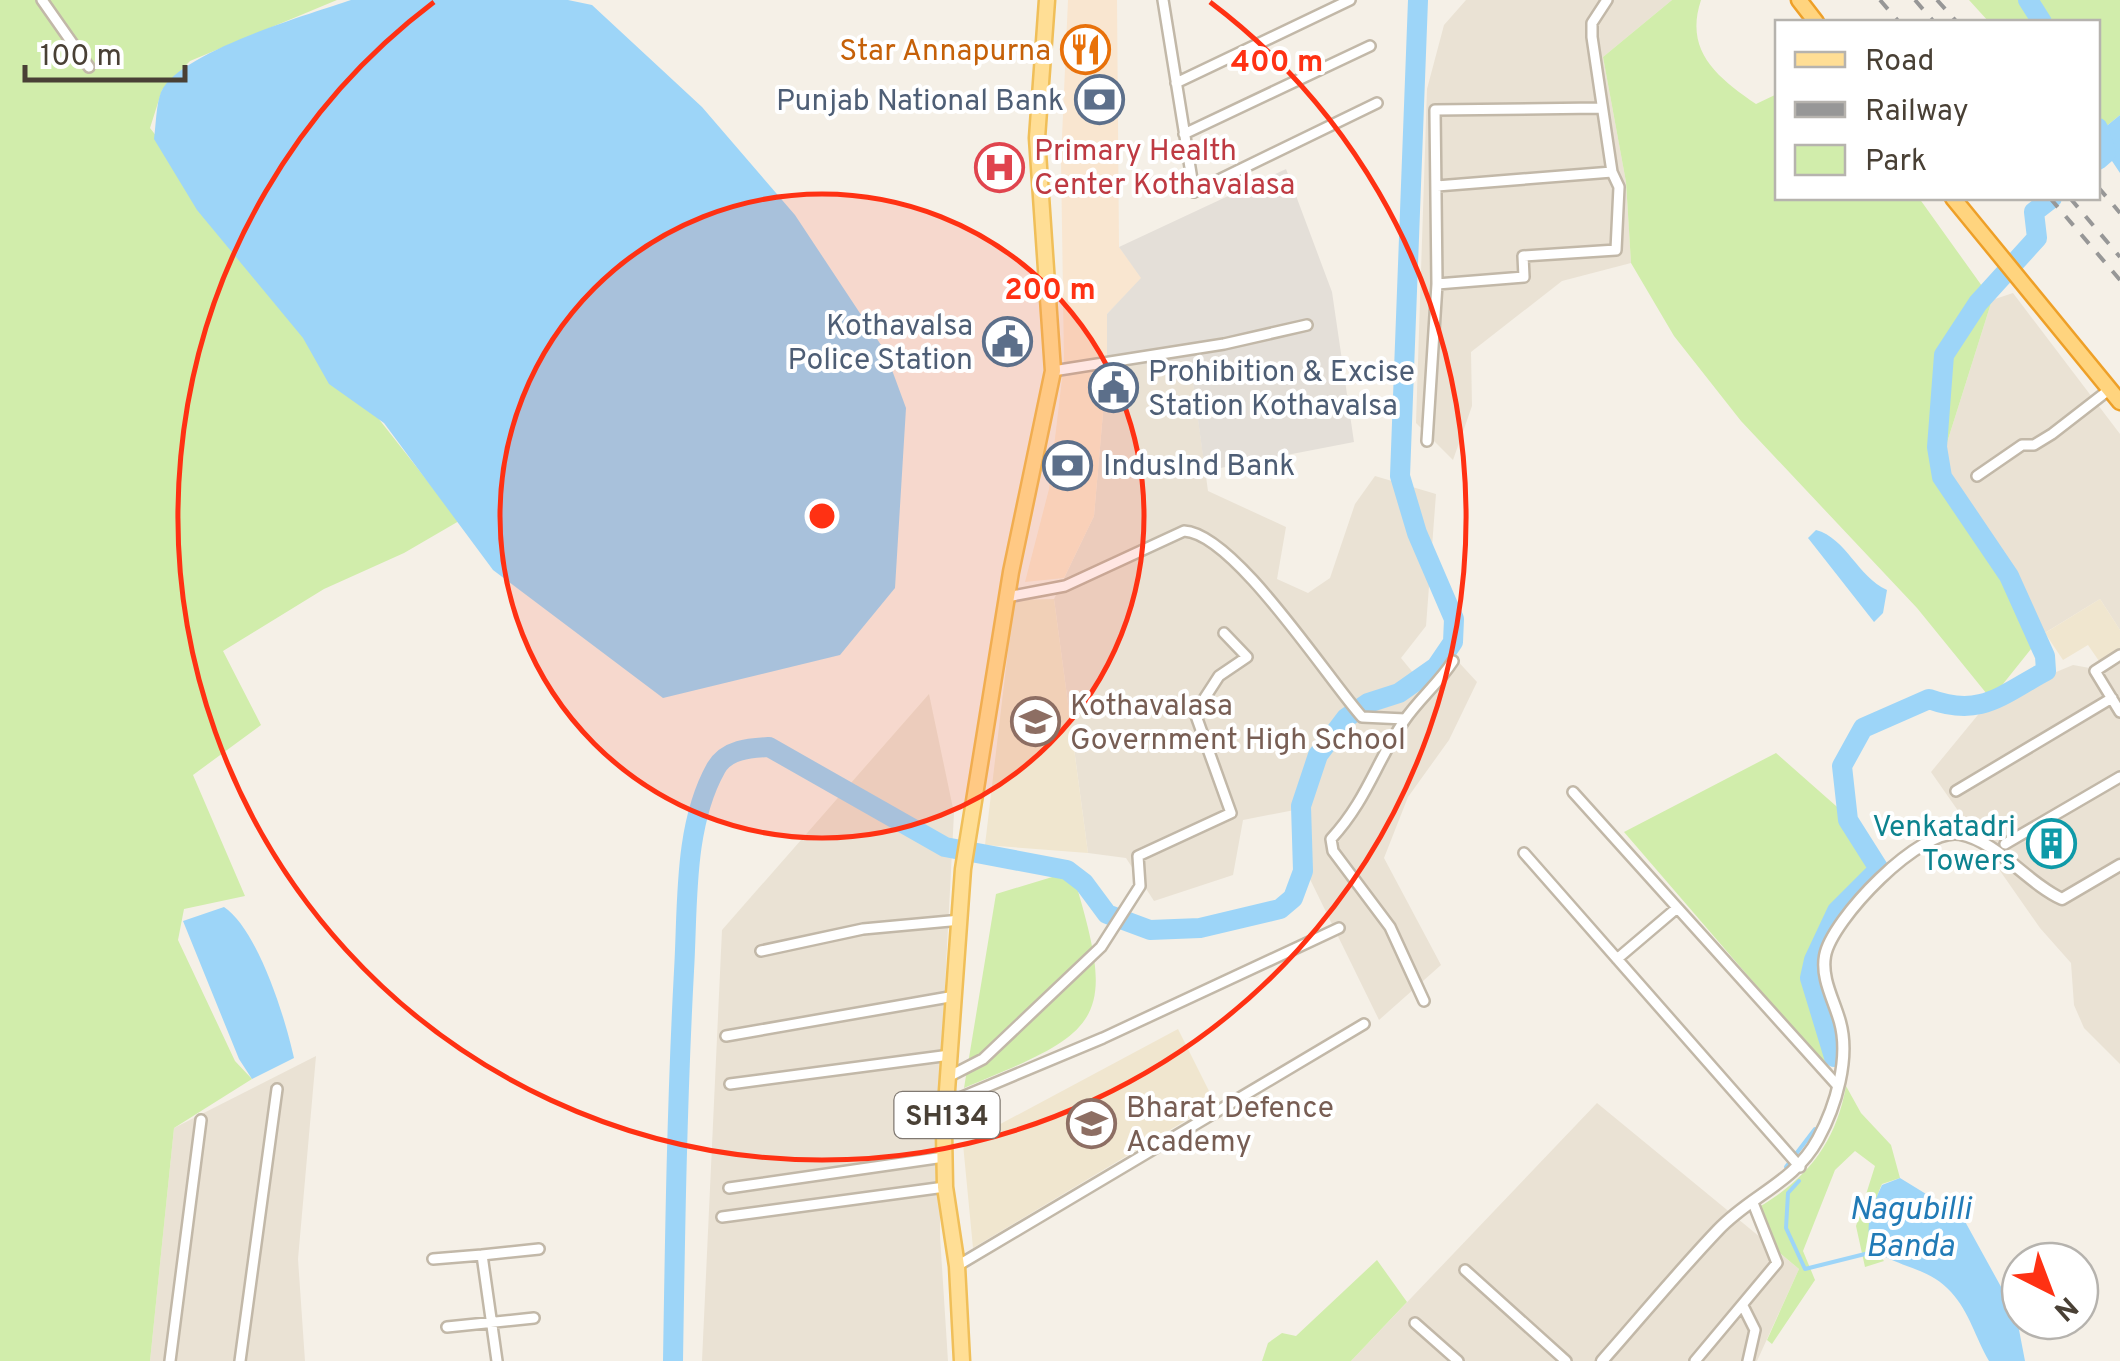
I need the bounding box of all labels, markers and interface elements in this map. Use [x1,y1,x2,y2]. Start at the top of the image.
scale bar [25,20,185,82]
legend [1775,20,2100,200]
restaurant icon: Star Annapurna [1060,24,1112,76]
place label: Star Annapurna [839,34,1051,71]
text: 100 m [40,39,122,76]
text: Road [1865,44,1934,81]
text: 400 m [1231,45,1323,82]
bank icon: Punjab National Bank [1073,74,1125,126]
place label: Punjab National Bank [776,84,1064,121]
text: Railway [1865,94,1969,131]
place label: Primary Health Center Kothavalasa [1034,134,1295,205]
hospital icon: Primary Health Center Kothavalasa [973,141,1025,193]
text: Park [1865,144,1927,181]
text: 200 m [1004,273,1096,310]
place label: Kothavalsa Police Station [787,309,973,380]
public building icon: Kothavalsa Police Station [982,316,1034,368]
place label: Prohibition & Excise Station Kothavalsa [1148,355,1415,426]
public building icon: Prohibition & Excise Station Kothavalsa [1087,362,1139,414]
bank icon: IndusInd Bank [1042,439,1094,491]
place label: IndusInd Bank [1103,449,1295,486]
centre of rings [804,498,840,534]
place label: Kothavalasa Government High School [1070,689,1406,760]
school or university icon: Kothavalasa Government High School [1009,696,1061,748]
place label: Venkatadri Towers [1872,810,2016,881]
building icon: Venkatadri Towers [2025,817,2077,869]
place label: Bharat Defence Academy [1126,1091,1334,1162]
road number: SH134 [894,1092,1000,1138]
school or university icon: Bharat Defence Academy [1065,1098,1117,1150]
water label: Nagubilli Banda [1849,1191,1973,1268]
north arrow [2000,1241,2100,1341]
text: N [2045,1287,2084,1327]

